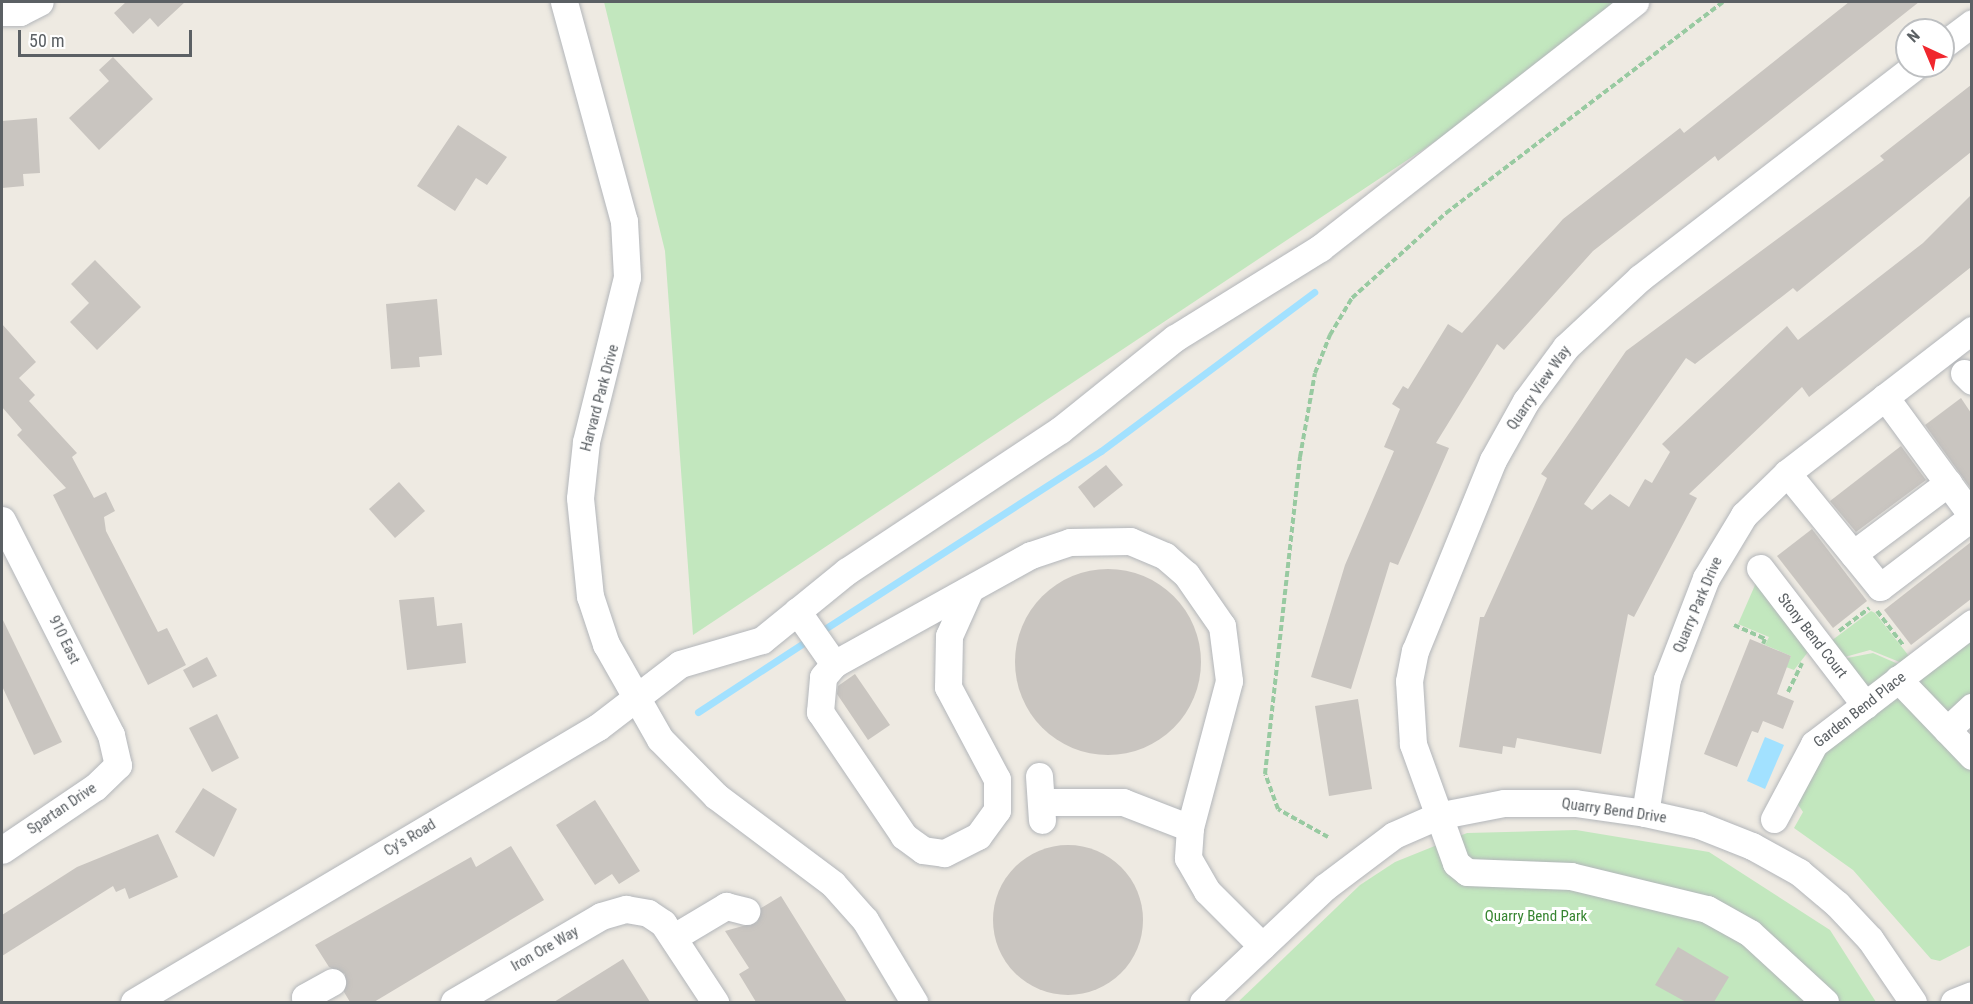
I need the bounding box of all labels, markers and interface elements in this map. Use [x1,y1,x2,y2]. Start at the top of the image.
scale bar [21,18,195,56]
north arrow [1895,18,1955,78]
text: N [1903,26,1924,46]
text: 50 m [29,30,64,51]
street label: Harvard Park Drive [577,342,623,454]
street label: Quarry View Way [1503,342,1575,434]
street label: Quarry Park Drive [1670,554,1726,656]
street label: Stony Bend Court [1773,590,1851,682]
street label: 910 East [45,613,83,667]
street label: Garden Bend Place [1810,668,1910,752]
street label: Spartan Drive [24,779,100,839]
street label: Quarry Bend Drive [1560,795,1668,827]
street label: Cy's Road [381,816,439,860]
park label: Quarry Bend Park [1485,908,1587,926]
street label: Iron Ore Way [508,922,582,976]

